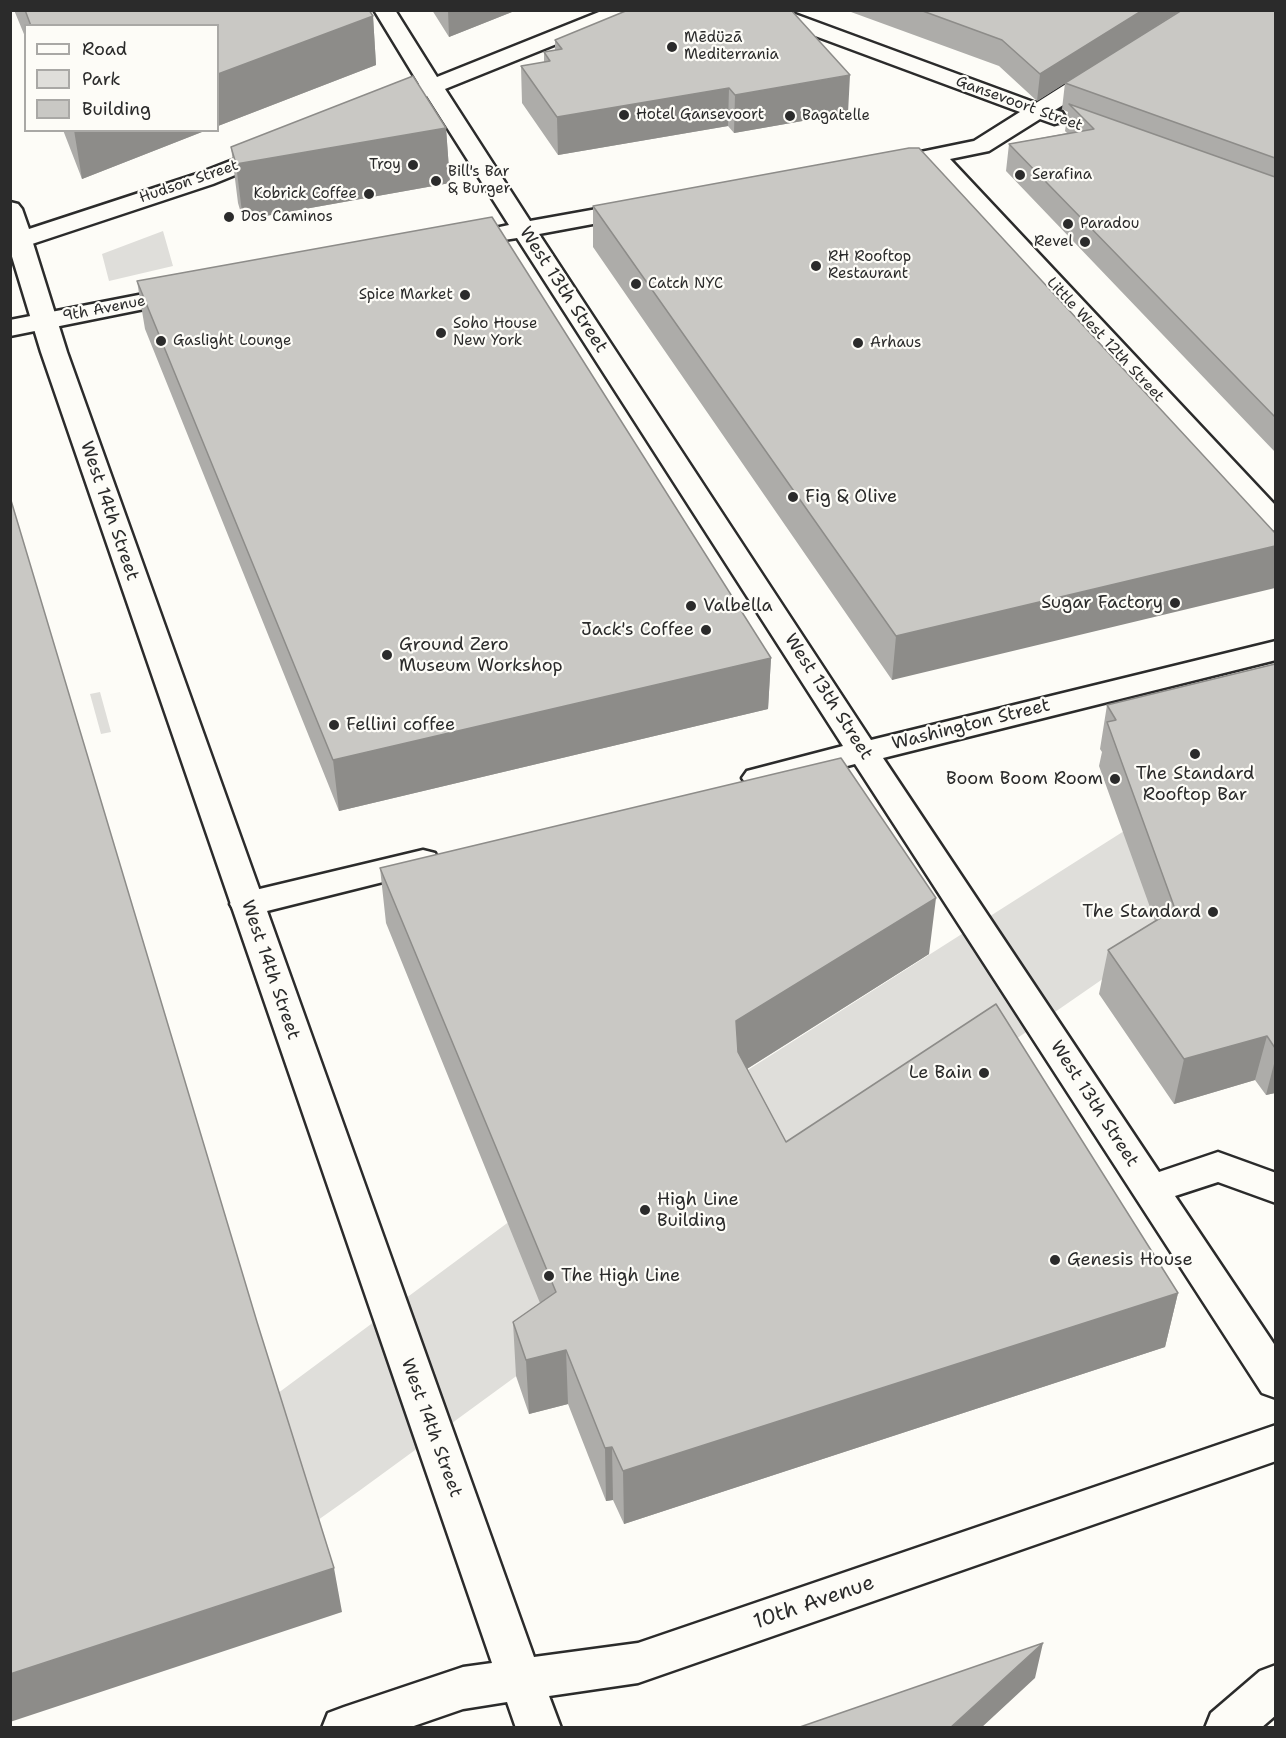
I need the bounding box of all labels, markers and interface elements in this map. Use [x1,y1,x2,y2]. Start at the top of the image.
legend [24,24,219,132]
place label: Mēdüzā Mediterrania [684,29,779,64]
text: Road [82,37,127,61]
marker: Mēdüzā Mediterrania [665,40,679,54]
text: Park [82,67,121,91]
street label: Gansevoort Street [953,73,1085,135]
text: Building [82,97,151,121]
place label: Hotel Gansevoort [636,106,764,124]
place label: Bagatelle [802,107,870,125]
marker: Hotel Gansevoort [617,108,631,122]
marker: Bagatelle [783,109,797,123]
place label: Troy [369,156,401,174]
street label: Hudson Street [137,157,241,207]
marker: Troy [406,158,420,172]
place label: Bill's Bar & Burger [448,163,511,198]
place label: Serafina [1032,166,1092,184]
marker: Serafina [1013,168,1027,182]
marker: Bill's Bar & Burger [429,174,443,188]
place label: Kobrick Coffee [253,185,357,203]
marker: Kobrick Coffee [362,187,376,201]
place label: Dos Caminos [241,208,333,226]
marker: Dos Caminos [222,210,236,224]
place label: Paradou [1080,215,1139,233]
marker: Paradou [1061,217,1075,231]
street label: West 13th Street [514,223,612,357]
place label: Revel [1034,233,1073,251]
marker: Revel [1078,235,1092,249]
place label: RH Rooftop Restaurant [828,248,911,283]
marker: RH Rooftop Restaurant [809,259,823,273]
street label: Little West 12th Street [1043,274,1167,406]
place label: Catch NYC [648,275,723,293]
marker: Catch NYC [629,277,643,291]
place label: Spice Market [359,286,453,304]
marker: Spice Market [458,288,472,302]
street label: 9th Avenue [61,292,147,326]
place label: Soho House New York [453,315,537,350]
marker: Soho House New York [434,326,448,340]
place label: Gaslight Lounge [173,332,291,350]
marker: Gaslight Lounge [154,334,168,348]
place label: Arhaus [870,334,921,352]
marker: Arhaus [851,336,865,350]
street label: West 14th Street [75,438,143,584]
place label: Fig & Olive [805,486,897,508]
marker: Fig & Olive [786,490,800,504]
place label: Sugar Factory [1041,592,1163,614]
place label: Valbella [703,595,773,617]
marker: Sugar Factory [1168,596,1182,610]
marker: Valbella [684,599,698,613]
place label: Jack's Coffee [581,619,694,641]
marker: Jack's Coffee [699,623,713,637]
street label: West 13th Street [779,630,877,764]
place label: Ground Zero Museum Workshop [399,634,563,676]
marker: Ground Zero Museum Workshop [380,648,394,662]
street label: Washington Street [890,695,1052,755]
place label: Fellini coffee [346,714,455,736]
marker: Fellini coffee [327,718,341,732]
marker: The Standard Rooftop Bar [1188,747,1202,761]
place label: The Standard Rooftop Bar [1136,763,1254,806]
place label: Boom Boom Room [946,768,1103,790]
marker: Boom Boom Room [1108,772,1122,786]
street label: West 14th Street [236,897,304,1043]
place label: The Standard [1082,901,1201,923]
marker: The Standard [1206,905,1220,919]
street label: West 13th Street [1045,1037,1143,1171]
place label: Le Bain [909,1062,972,1084]
marker: Le Bain [977,1066,991,1080]
place label: High Line Building [657,1189,739,1232]
marker: High Line Building [638,1203,652,1217]
place label: Genesis House [1067,1249,1193,1271]
marker: Genesis House [1048,1253,1062,1267]
place label: The High Line [561,1265,680,1287]
marker: The High Line [542,1269,556,1283]
street label: West 14th Street [396,1356,466,1500]
street label: 10th Avenue [750,1571,878,1635]

